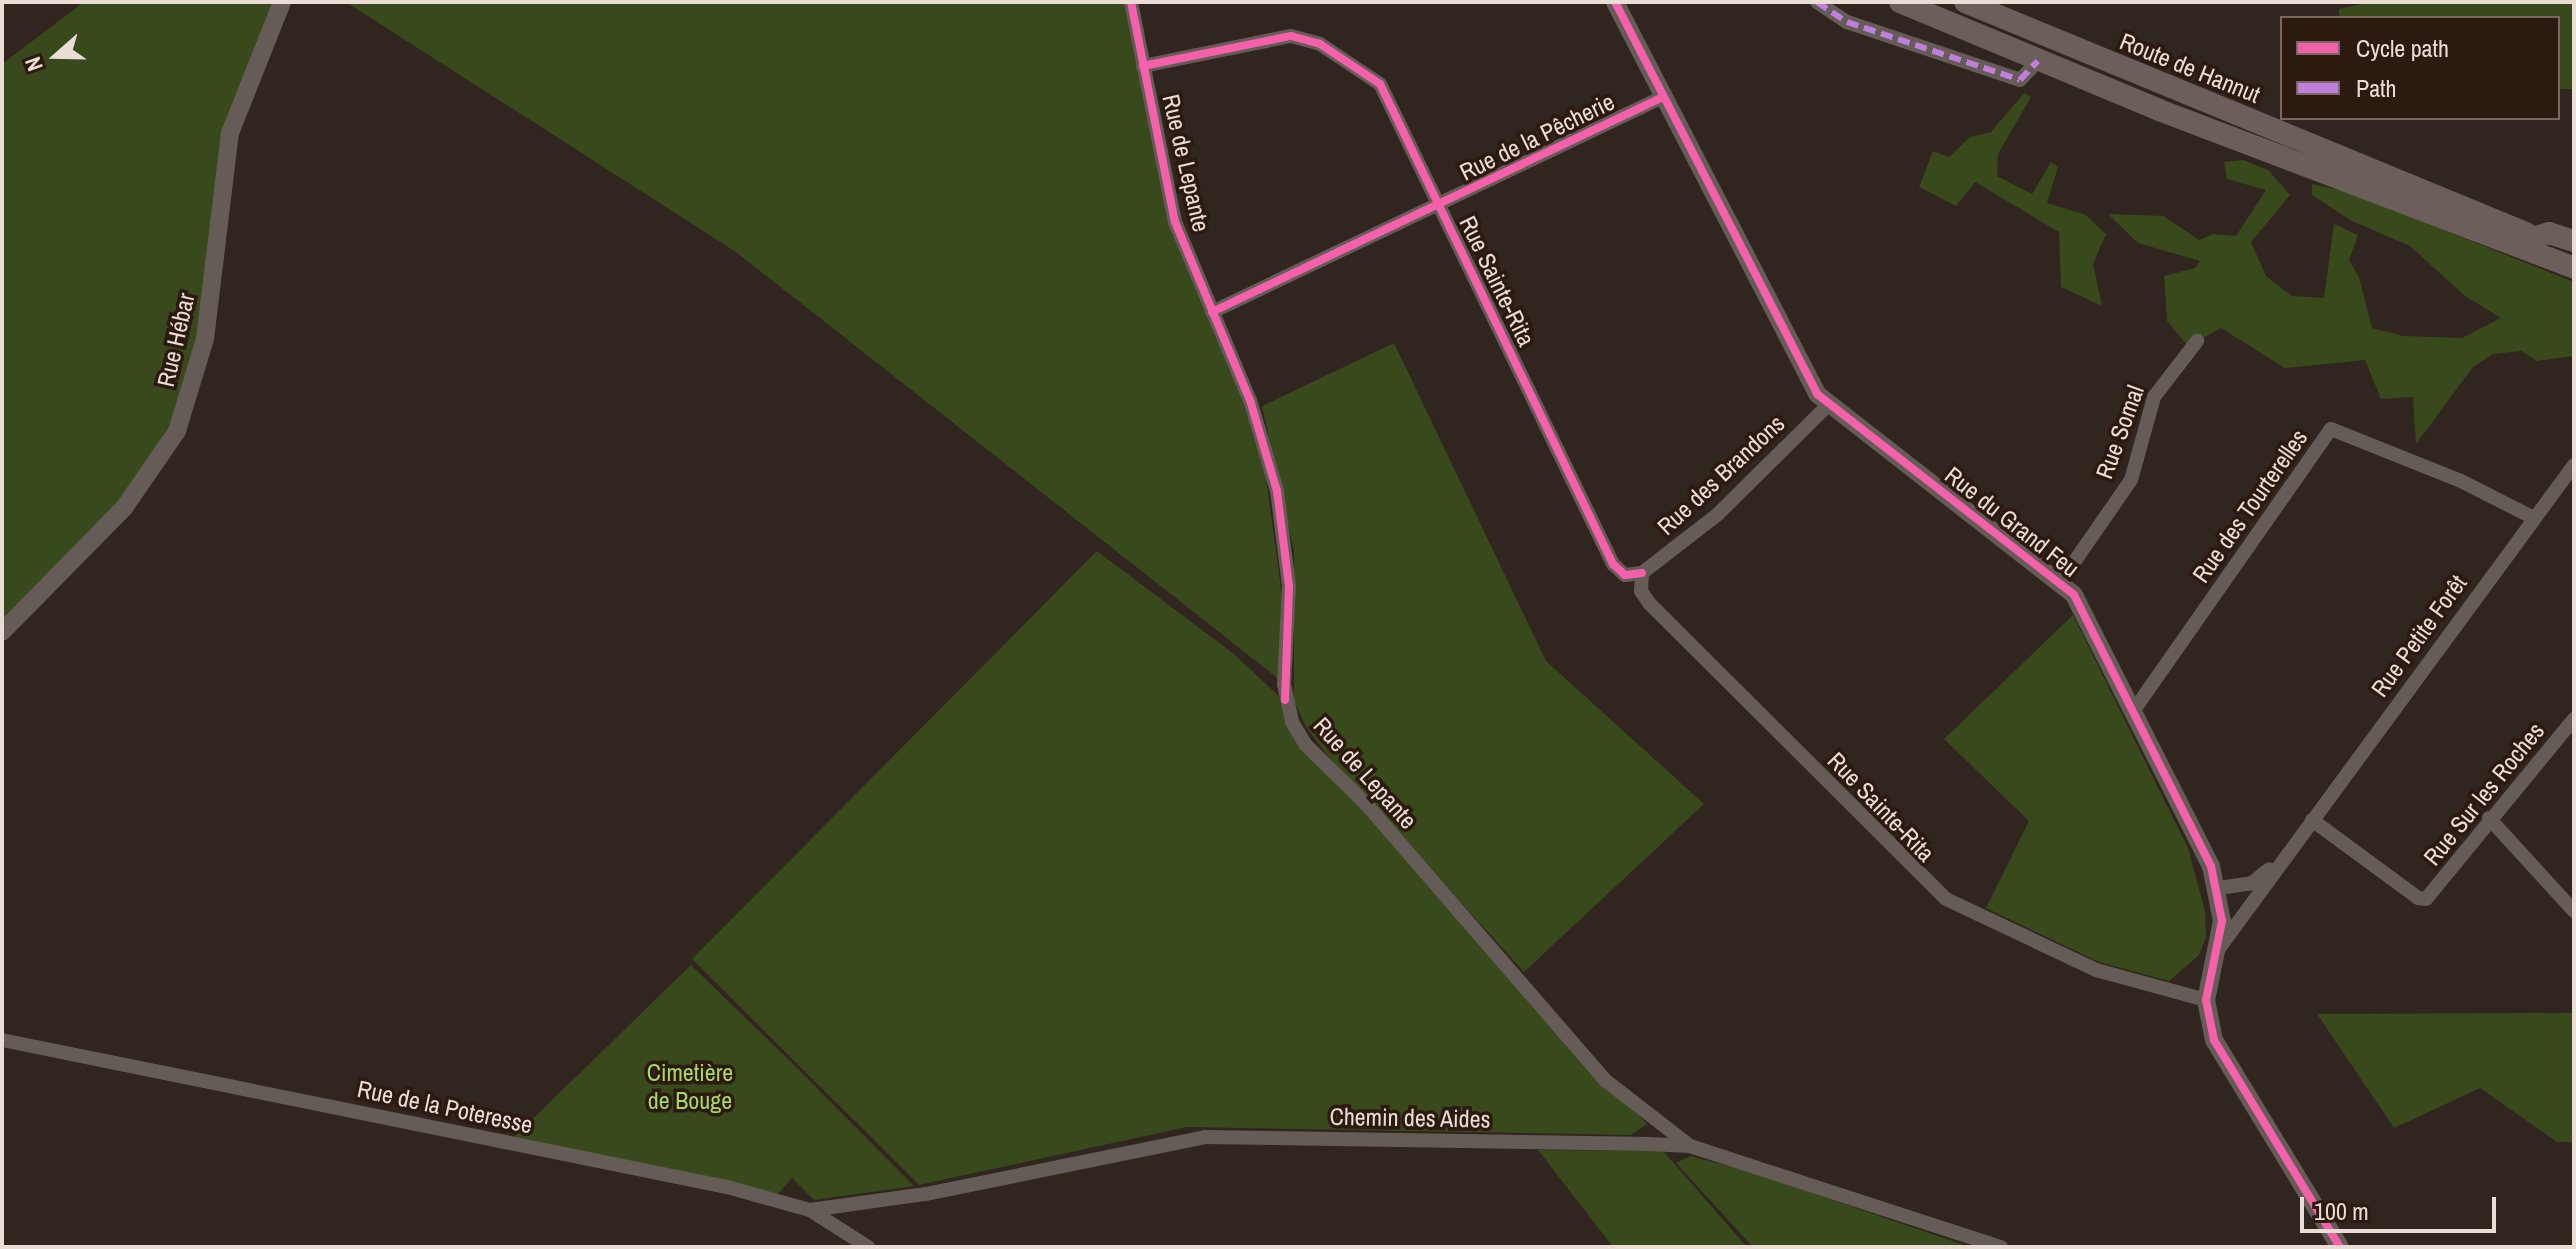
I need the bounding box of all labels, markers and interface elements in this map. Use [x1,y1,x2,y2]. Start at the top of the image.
north arrow [16,16,96,96]
legend [2280,16,2560,120]
street label: Route de Hannut [2116,27,2264,109]
text: Cycle path [2356,32,2449,64]
text: N [17,53,50,75]
text: Path [2356,72,2397,104]
street label: Rue de la Pêcherie [1455,87,1619,187]
street label: Rue de Lepante [1156,92,1216,234]
street label: Rue Sainte-Rita [1453,211,1541,351]
street label: Rue Hébar [151,290,201,390]
street label: Rue Somal [2090,381,2150,483]
street label: Rue des Brandons [1652,409,1790,541]
street label: Rue des Tourterelles [2186,424,2314,588]
street label: Rue du Grand Feu [1939,461,2085,583]
street label: Rue Petite Forêt [2365,570,2473,702]
street label: Rue de Lepante [1307,711,1423,835]
street label: Rue Sur les Roches [2418,717,2550,871]
street label: Rue Sainte-Rita [1822,746,1940,868]
park label: Cimetière de Bouge [647,1059,733,1115]
street label: Rue de la Poteresse [355,1074,535,1140]
street label: Chemin des Aides [1329,1102,1491,1134]
scale bar [2304,1181,2500,1231]
text: 100 m [2314,1195,2369,1227]

